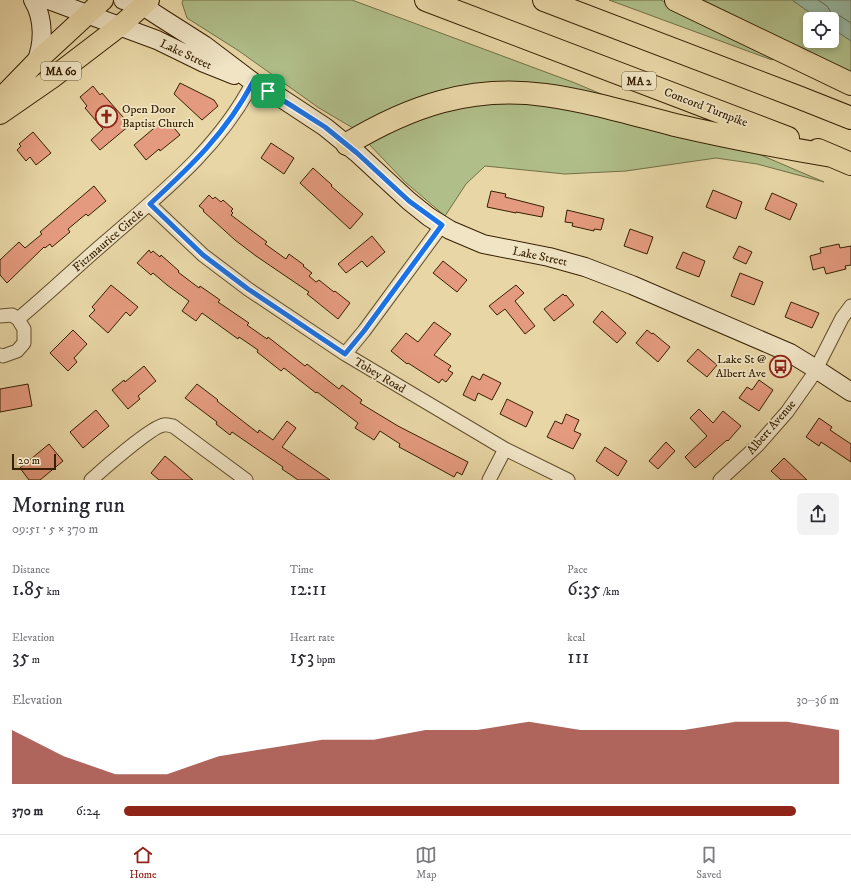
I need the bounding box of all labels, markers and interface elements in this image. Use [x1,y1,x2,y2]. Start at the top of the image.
map controls [803,12,839,48]
button: locate [803,12,839,48]
street label: Lake Street [157,36,214,73]
road number: MA 60 [41,62,81,80]
road number: MA 2 [622,72,656,90]
pin [251,74,285,108]
icon: arrive [257,80,279,102]
street label: Concord Turnpike [662,85,750,130]
place label: Open Door Baptist Church [122,102,195,131]
church icon: Open Door Baptist Church [94,103,120,129]
street label: Fitzmaurice Circle [70,206,147,275]
street label: Lake Street [511,243,569,270]
place label: Lake St @ Albert Ave [716,352,766,381]
bus stop icon: Lake St @ Albert Ave [768,353,794,379]
street label: Tobey Road [351,354,408,397]
street label: Albert Avenue [744,397,799,458]
scale bar [12,452,56,471]
text: 20 m [18,454,40,468]
text: Morning run [12,492,125,519]
button: share [797,493,839,535]
text: 09:51 · 5 × 370 m [12,521,98,537]
text: Distance [12,563,50,577]
text: Time [290,563,314,577]
text: Pace [567,563,588,577]
text: 1.85 [12,577,44,602]
text: 12:11 [290,577,327,602]
text: 6:35 [567,577,600,602]
text: km [44,585,60,599]
text: /km [600,585,619,599]
text: Elevation [12,631,55,645]
text: Heart rate [290,631,335,645]
text: kcal [567,631,585,645]
text: 35 [12,645,29,670]
text: 153 [290,645,314,670]
text: 111 [567,645,589,670]
text: m [29,653,40,667]
text: bpm [314,653,336,667]
text: Elevation [12,692,62,708]
text: 30–36 m [796,692,839,708]
text: 370 m [12,803,43,819]
text: 6:24 [76,803,100,819]
tab: Home [129,844,157,882]
tab: Map [415,844,437,882]
tab: Saved [696,844,722,882]

